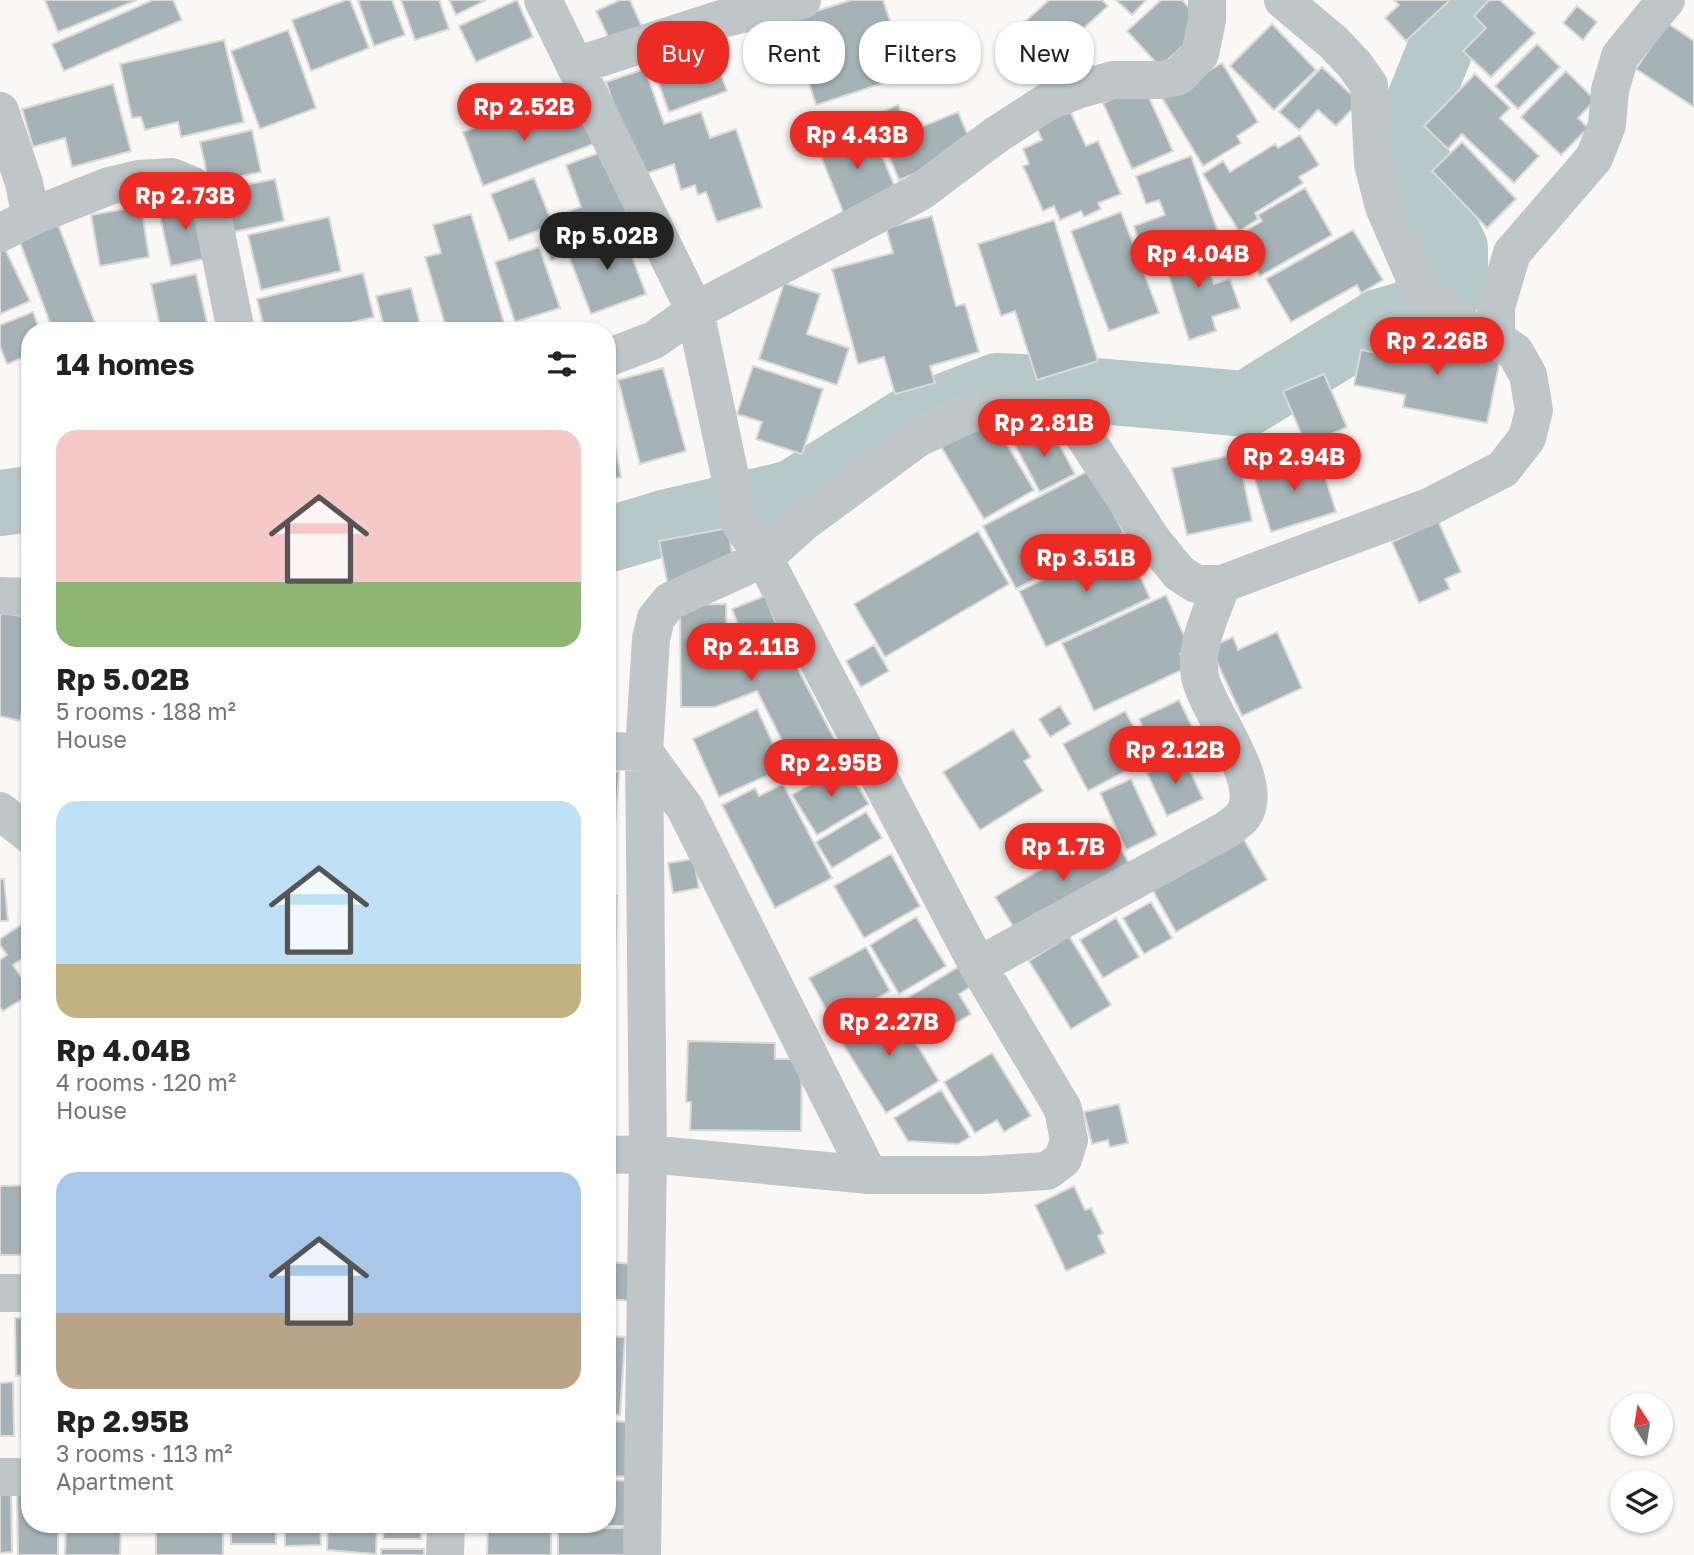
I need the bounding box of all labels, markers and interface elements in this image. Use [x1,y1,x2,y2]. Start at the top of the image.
chip: Buy [637,21,729,84]
chip: Rent [743,21,845,84]
chip: Filters [859,21,981,84]
chip: New [995,21,1094,84]
pin: Rp 2.52B [452,83,596,143]
text: Rp 2.52B [473,92,575,120]
pin: Rp 4.43B [785,111,929,171]
text: Rp 4.43B [806,120,908,148]
pin: Rp 2.73B [113,173,257,232]
text: Rp 2.73B [135,181,235,209]
pin: Rp 5.02B [535,212,679,272]
text: Rp 5.02B [556,221,658,249]
pin: Rp 4.04B [1126,230,1270,290]
text: Rp 4.04B [1146,239,1250,267]
pin: Rp 2.26B [1365,318,1509,377]
text: Rp 2.26B [1386,326,1488,354]
icon: filters [543,345,581,383]
text: 14 homes [56,346,195,382]
pin: Rp 2.81B [972,400,1116,459]
text: Rp 2.81B [994,408,1094,436]
pin: Rp 2.94B [1222,434,1366,493]
text: Rp 2.94B [1243,442,1345,470]
icon: home [256,476,382,602]
pin: Rp 3.51B [1014,534,1158,594]
text: Rp 3.51B [1036,543,1136,571]
pin: Rp 2.11B [679,624,823,683]
text: Rp 2.11B [702,632,800,660]
text: Rp 5.02B [56,661,190,697]
text: 5 rooms · 188 m² [56,697,236,725]
text: House [56,725,127,753]
pin: Rp 2.12B [1103,726,1247,786]
text: Rp 2.12B [1125,735,1225,763]
pin: Rp 2.95B [759,740,903,799]
text: Rp 2.95B [780,748,882,776]
pin: Rp 1.7B [998,824,1128,883]
text: Rp 1.7B [1021,832,1105,860]
icon: home [256,847,382,973]
pin: Rp 2.27B [817,998,961,1058]
text: Rp 2.27B [839,1007,939,1035]
text: Rp 4.04B [56,1032,191,1068]
text: 4 rooms · 120 m² [56,1068,236,1096]
text: House [56,1096,127,1124]
icon: home [256,1218,382,1344]
north arrow [1610,1393,1673,1456]
map controls [1610,1393,1673,1533]
text: Rp 2.95B [56,1403,189,1439]
text: 3 rooms · 113 m² [56,1439,233,1467]
text: Apartment [56,1467,174,1495]
button: layers [1610,1470,1673,1533]

